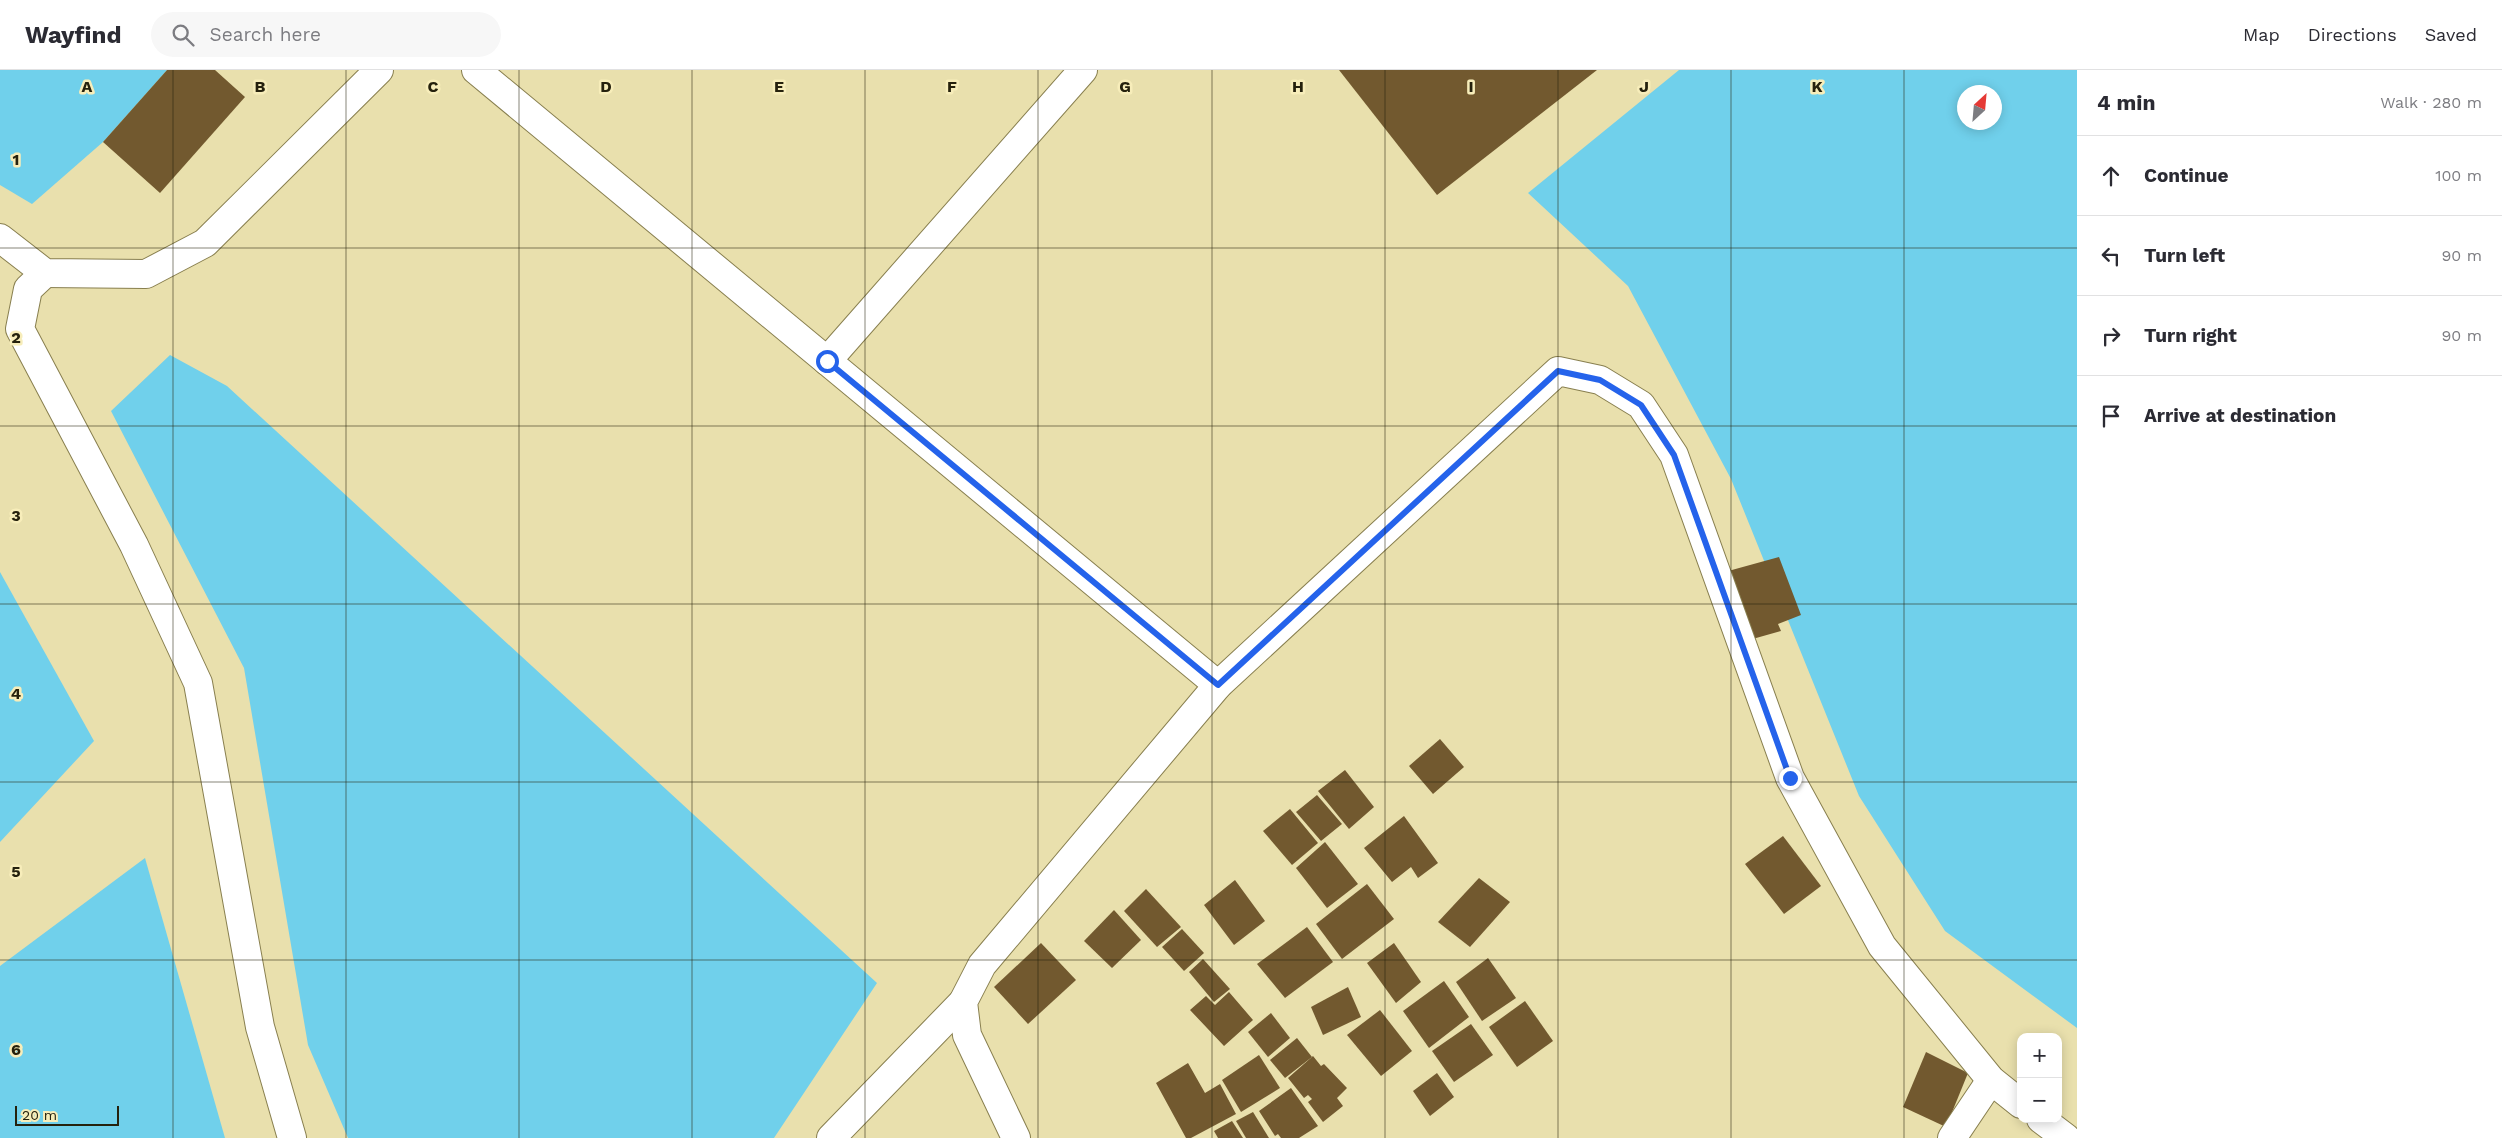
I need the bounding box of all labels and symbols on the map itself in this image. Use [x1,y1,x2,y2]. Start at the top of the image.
text: A [82,77,93,96]
text: B [255,77,266,96]
text: C [428,77,439,96]
text: D [600,77,612,96]
text: E [774,77,784,96]
text: F [947,77,957,96]
text: G [1119,77,1131,96]
text: H [1292,77,1304,96]
text: I [1468,77,1474,96]
text: J [1639,77,1649,96]
text: K [1811,77,1823,96]
north arrow [1957,85,2002,130]
text: 1 [13,150,19,169]
text: 2 [11,328,21,347]
route start [816,350,839,373]
text: 3 [11,506,21,525]
text: 4 [11,684,21,703]
route end [1779,767,1802,790]
text: 5 [11,862,21,881]
text: 6 [11,1040,21,1059]
scale bar [15,1103,119,1126]

